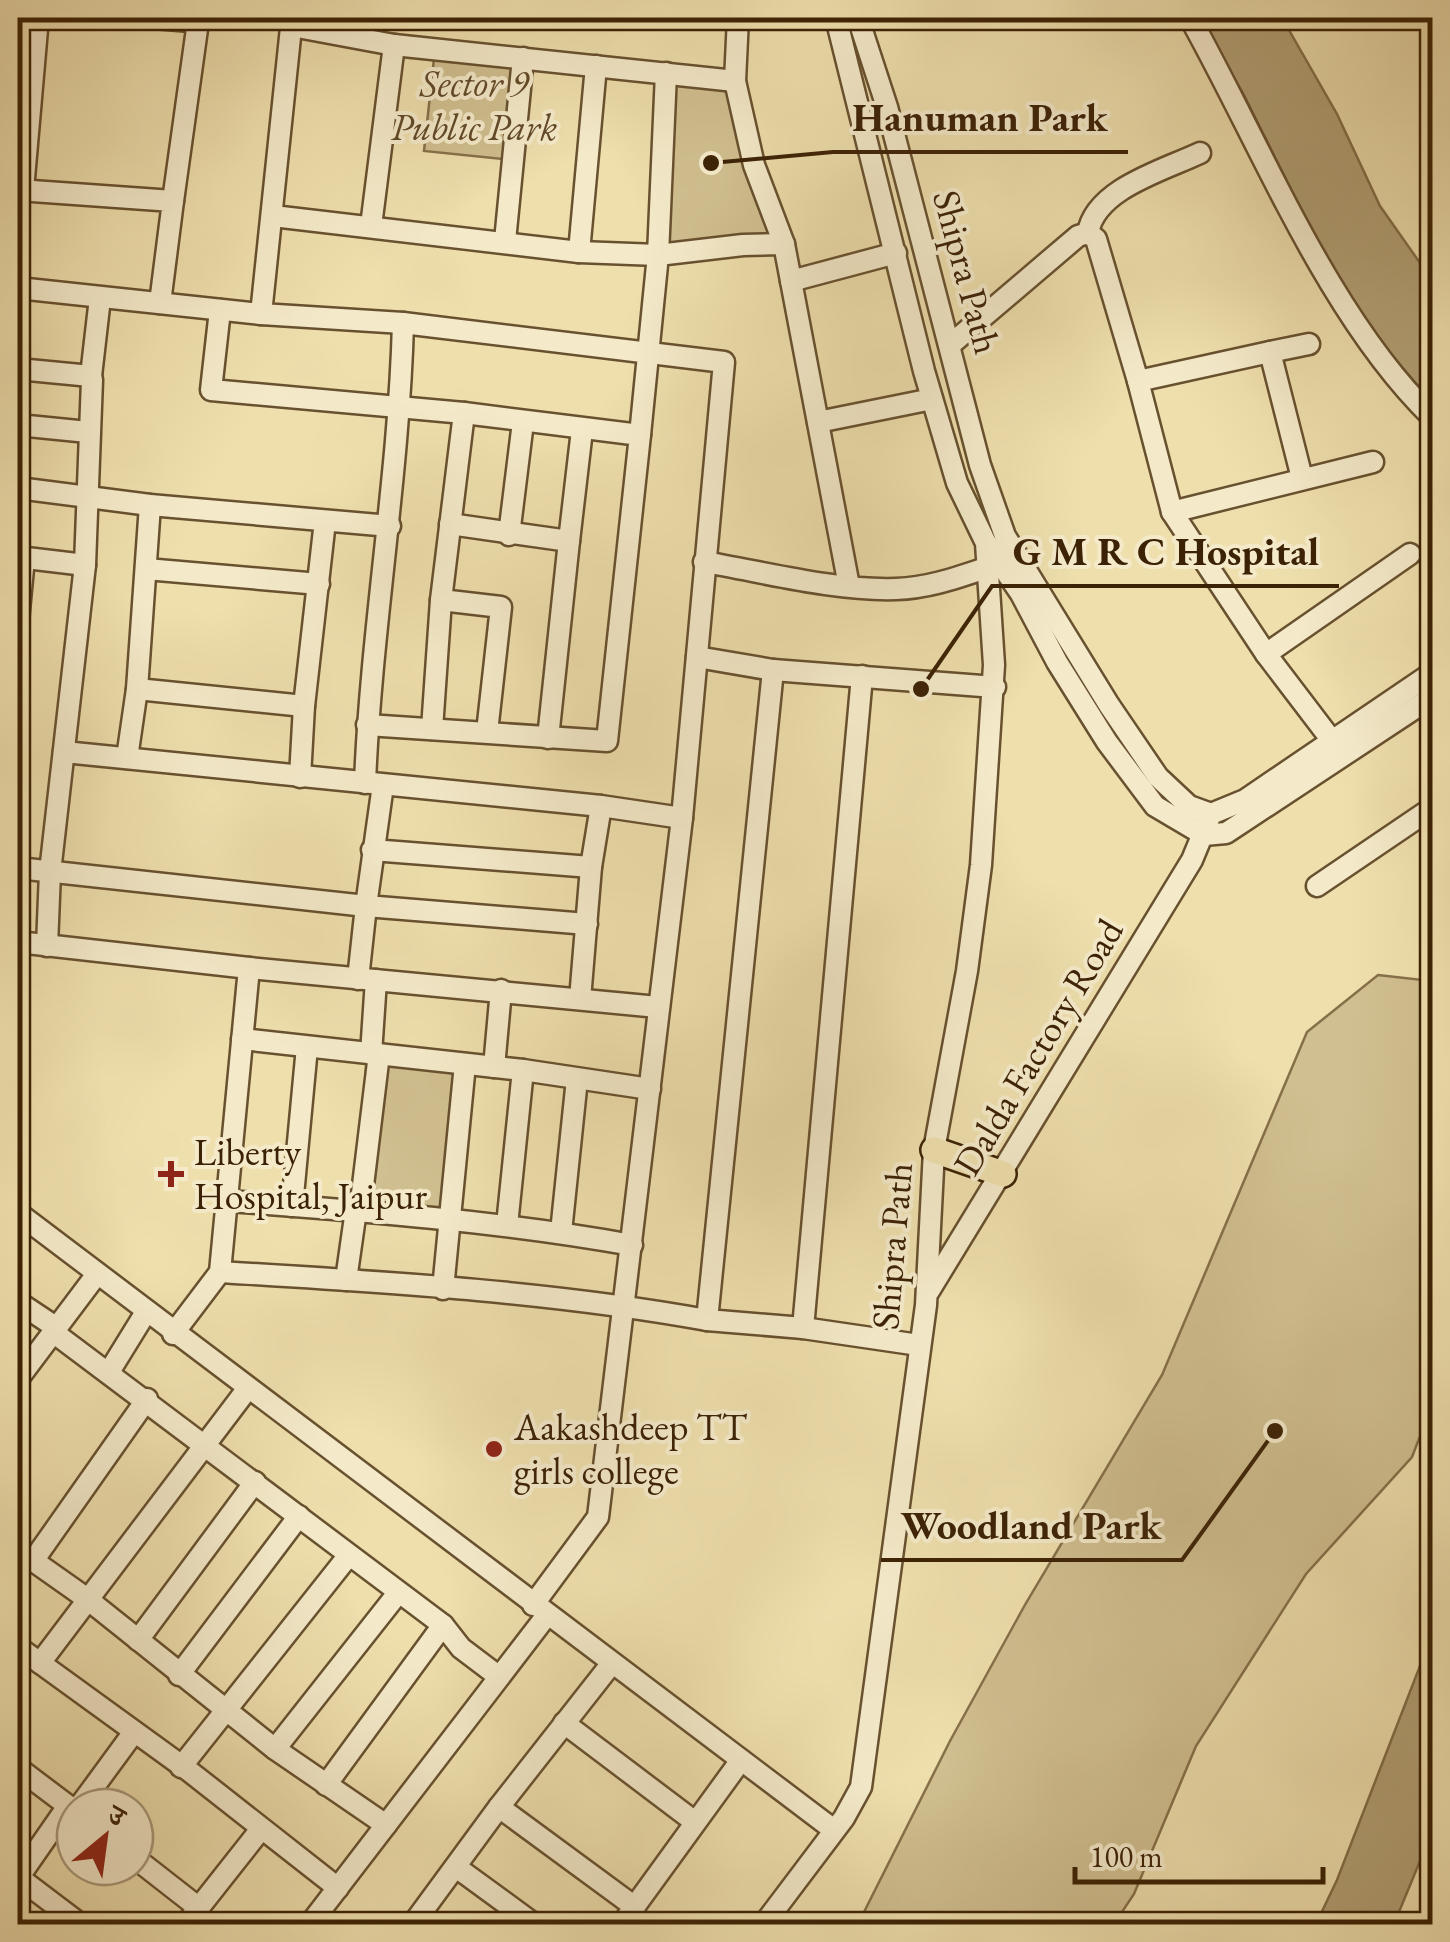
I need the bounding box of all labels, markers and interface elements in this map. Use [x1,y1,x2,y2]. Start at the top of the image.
park label: Sector 9 Public Park [391,58,557,151]
callout: Hanuman Park [833,82,1128,152]
text: Hanuman Park [852,91,1109,143]
street label: Shipra Path [922,185,1013,359]
callout: G M R C Hospital [992,516,1339,586]
text: G M R C Hospital [1013,525,1319,577]
street label: Dalda Factory Road [942,909,1134,1184]
place label: Liberty Hospital, Jaipur [194,1127,428,1220]
street label: Shipra Path [860,1160,923,1332]
marker: Liberty Hospital, Jaipur [158,1161,184,1187]
place label: Aakashdeep TT girls college [513,1402,748,1495]
marker: Aakashdeep TT girls college [483,1438,505,1460]
callout: Woodland Park [881,1490,1182,1560]
text: Woodland Park [901,1499,1163,1551]
north arrow [55,1787,155,1887]
text: उ [100,1795,134,1835]
scale bar [1075,1822,1322,1884]
text: 100 m [1090,1837,1163,1876]

